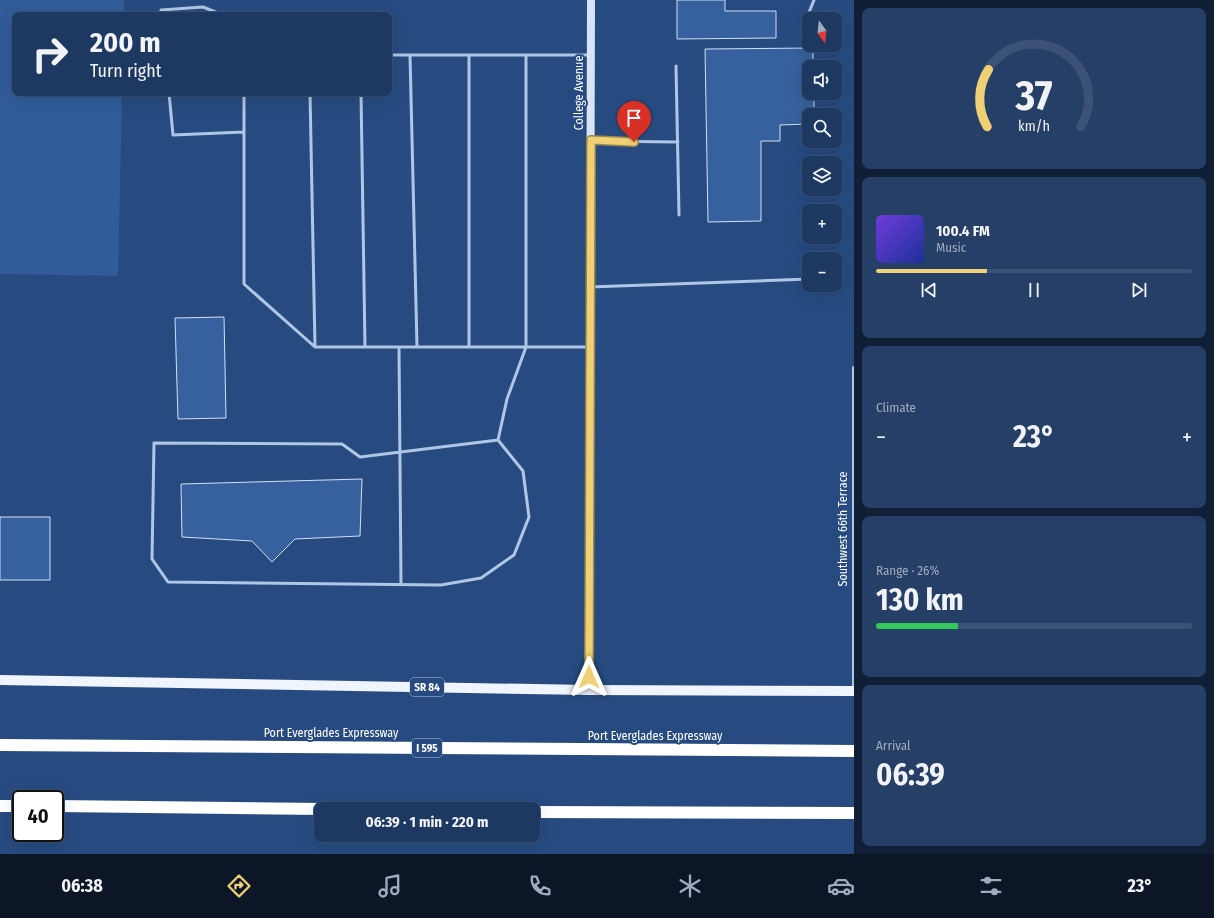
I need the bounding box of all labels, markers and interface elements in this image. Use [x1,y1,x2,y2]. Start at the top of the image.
north arrow [802,12,842,52]
map controls [802,12,842,292]
text: 200 m [90,26,161,59]
icon: right [24,28,76,80]
street label: College Avenue [572,56,586,130]
text: Turn right [90,60,162,82]
button: sound [802,60,842,100]
text: 37 [1014,70,1053,120]
pin [617,101,651,142]
icon: arrive [623,107,645,129]
button: search [802,108,842,148]
text: km/h [1018,117,1050,134]
button: layers [802,156,842,196]
button: + [802,204,842,244]
text: 100.4 FM [936,222,990,240]
text: Music [936,240,966,255]
button: − [802,252,842,292]
icon: previous [918,279,940,301]
icon: pause [1023,279,1045,301]
icon: next [1128,279,1150,301]
text: Climate [876,400,916,415]
text: 23° [1013,419,1055,455]
text: − [876,424,886,451]
text: + [1182,424,1192,451]
street label: Southwest 66th Terrace [836,471,850,586]
text: Range · 26% [876,563,939,578]
text: 130 km [876,582,964,618]
position arrow [568,656,610,698]
road number: SR 84 [410,678,444,696]
street label: Port Everglades Expressway [264,726,399,740]
street label: Port Everglades Expressway [588,729,723,743]
text: Arrival [876,738,910,753]
road number: I 595 [412,739,442,757]
text: 06:39 [876,757,945,793]
speed limit sign: 40 [12,790,64,842]
text: 06:39 · 1 min · 220 m [365,813,489,831]
icon: directions [225,872,253,900]
icon: music [376,872,404,900]
icon: phone [526,872,554,900]
icon: climate [676,872,704,900]
icon: car [827,872,855,900]
icon: filters [977,872,1005,900]
text: 06:38 [61,875,103,897]
text: 23° [1127,875,1153,897]

